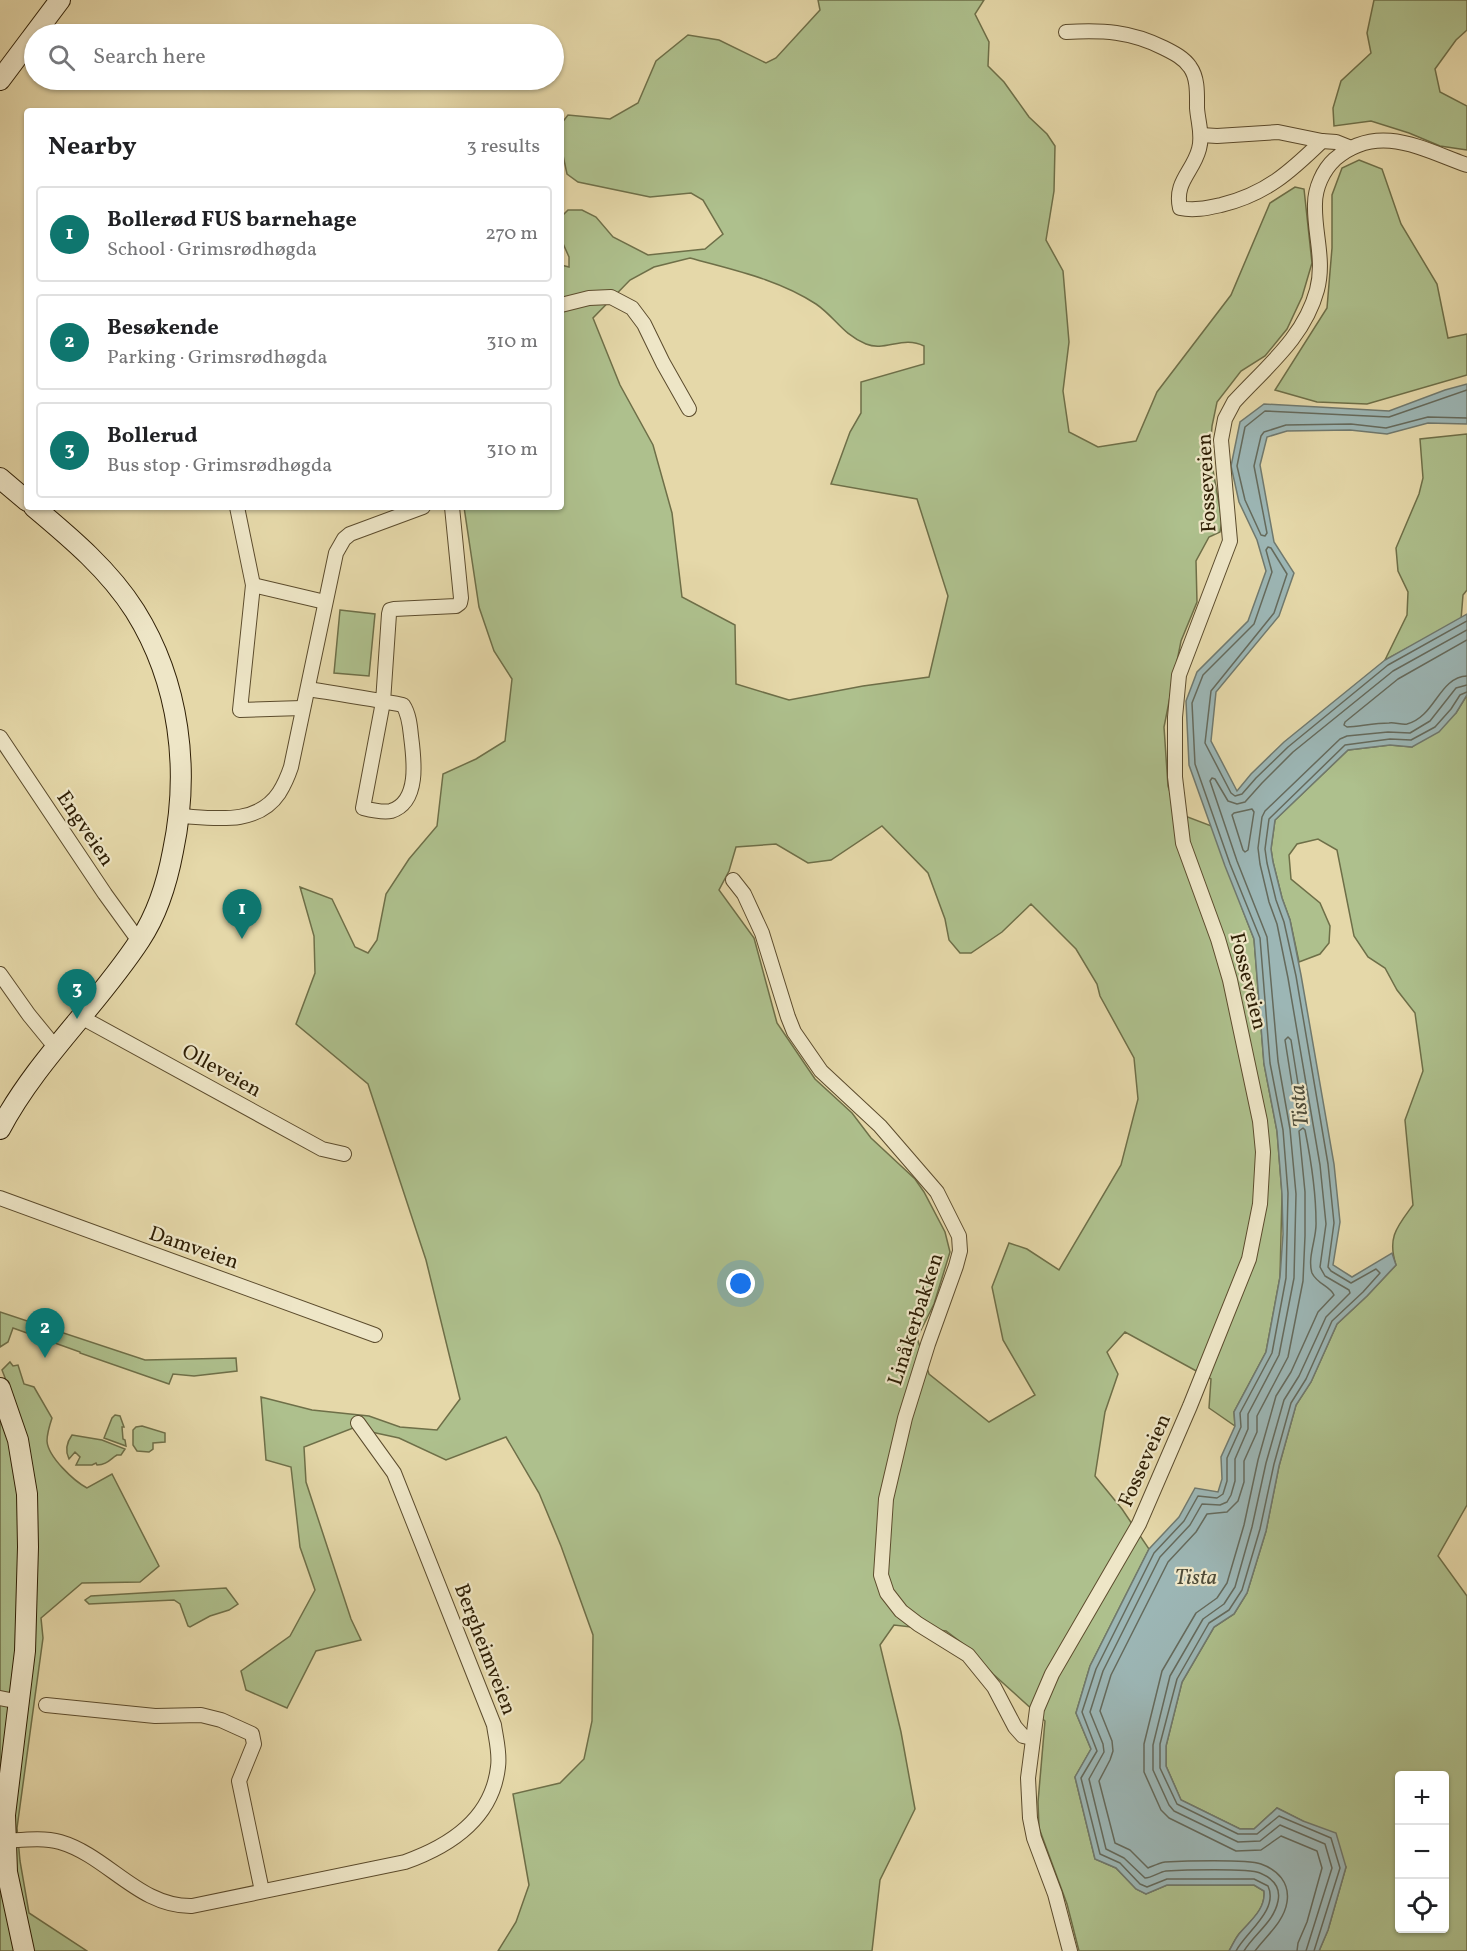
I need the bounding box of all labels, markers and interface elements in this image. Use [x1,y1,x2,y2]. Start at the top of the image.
search box [24,24,564,90]
icon: search [45,41,78,74]
text: Search here [93,42,206,73]
text: Nearby [48,129,137,165]
text: 3 results [466,133,540,161]
text: Bollerød FUS barnehage [107,205,357,236]
text: 1 [65,220,74,248]
text: 270 m [485,220,538,248]
text: School · Grimsrødhøgda [107,236,317,264]
text: Besøkende [107,313,219,344]
text: 2 [64,328,75,356]
text: 310 m [486,328,538,356]
text: Parking · Grimsrødhøgda [107,344,328,372]
text: Bollerud [107,421,198,452]
street label: Fosseveien [1190,433,1225,533]
text: 3 [64,436,75,464]
text: 310 m [486,436,538,464]
text: Bus stop · Grimsrødhøgda [107,452,332,480]
street label: Engveien [49,785,121,872]
pin: 1 [222,890,262,939]
street label: Fosseveien [1221,930,1274,1033]
pin: 3 [58,970,97,1019]
street label: Olleveien [176,1037,266,1105]
water label: Tista [1283,1083,1318,1129]
street label: Damveien [145,1220,242,1277]
street label: Linåkerbakken [881,1249,952,1390]
your location [726,1269,755,1298]
pin: 2 [26,1308,64,1358]
street label: Fosseveien [1112,1409,1179,1512]
water label: Tista [1175,1563,1217,1594]
street label: Bergheimveien [446,1580,523,1720]
map controls [1395,1771,1449,1933]
button: + [1395,1771,1449,1825]
button: − [1395,1825,1449,1879]
button: locate [1395,1879,1449,1933]

